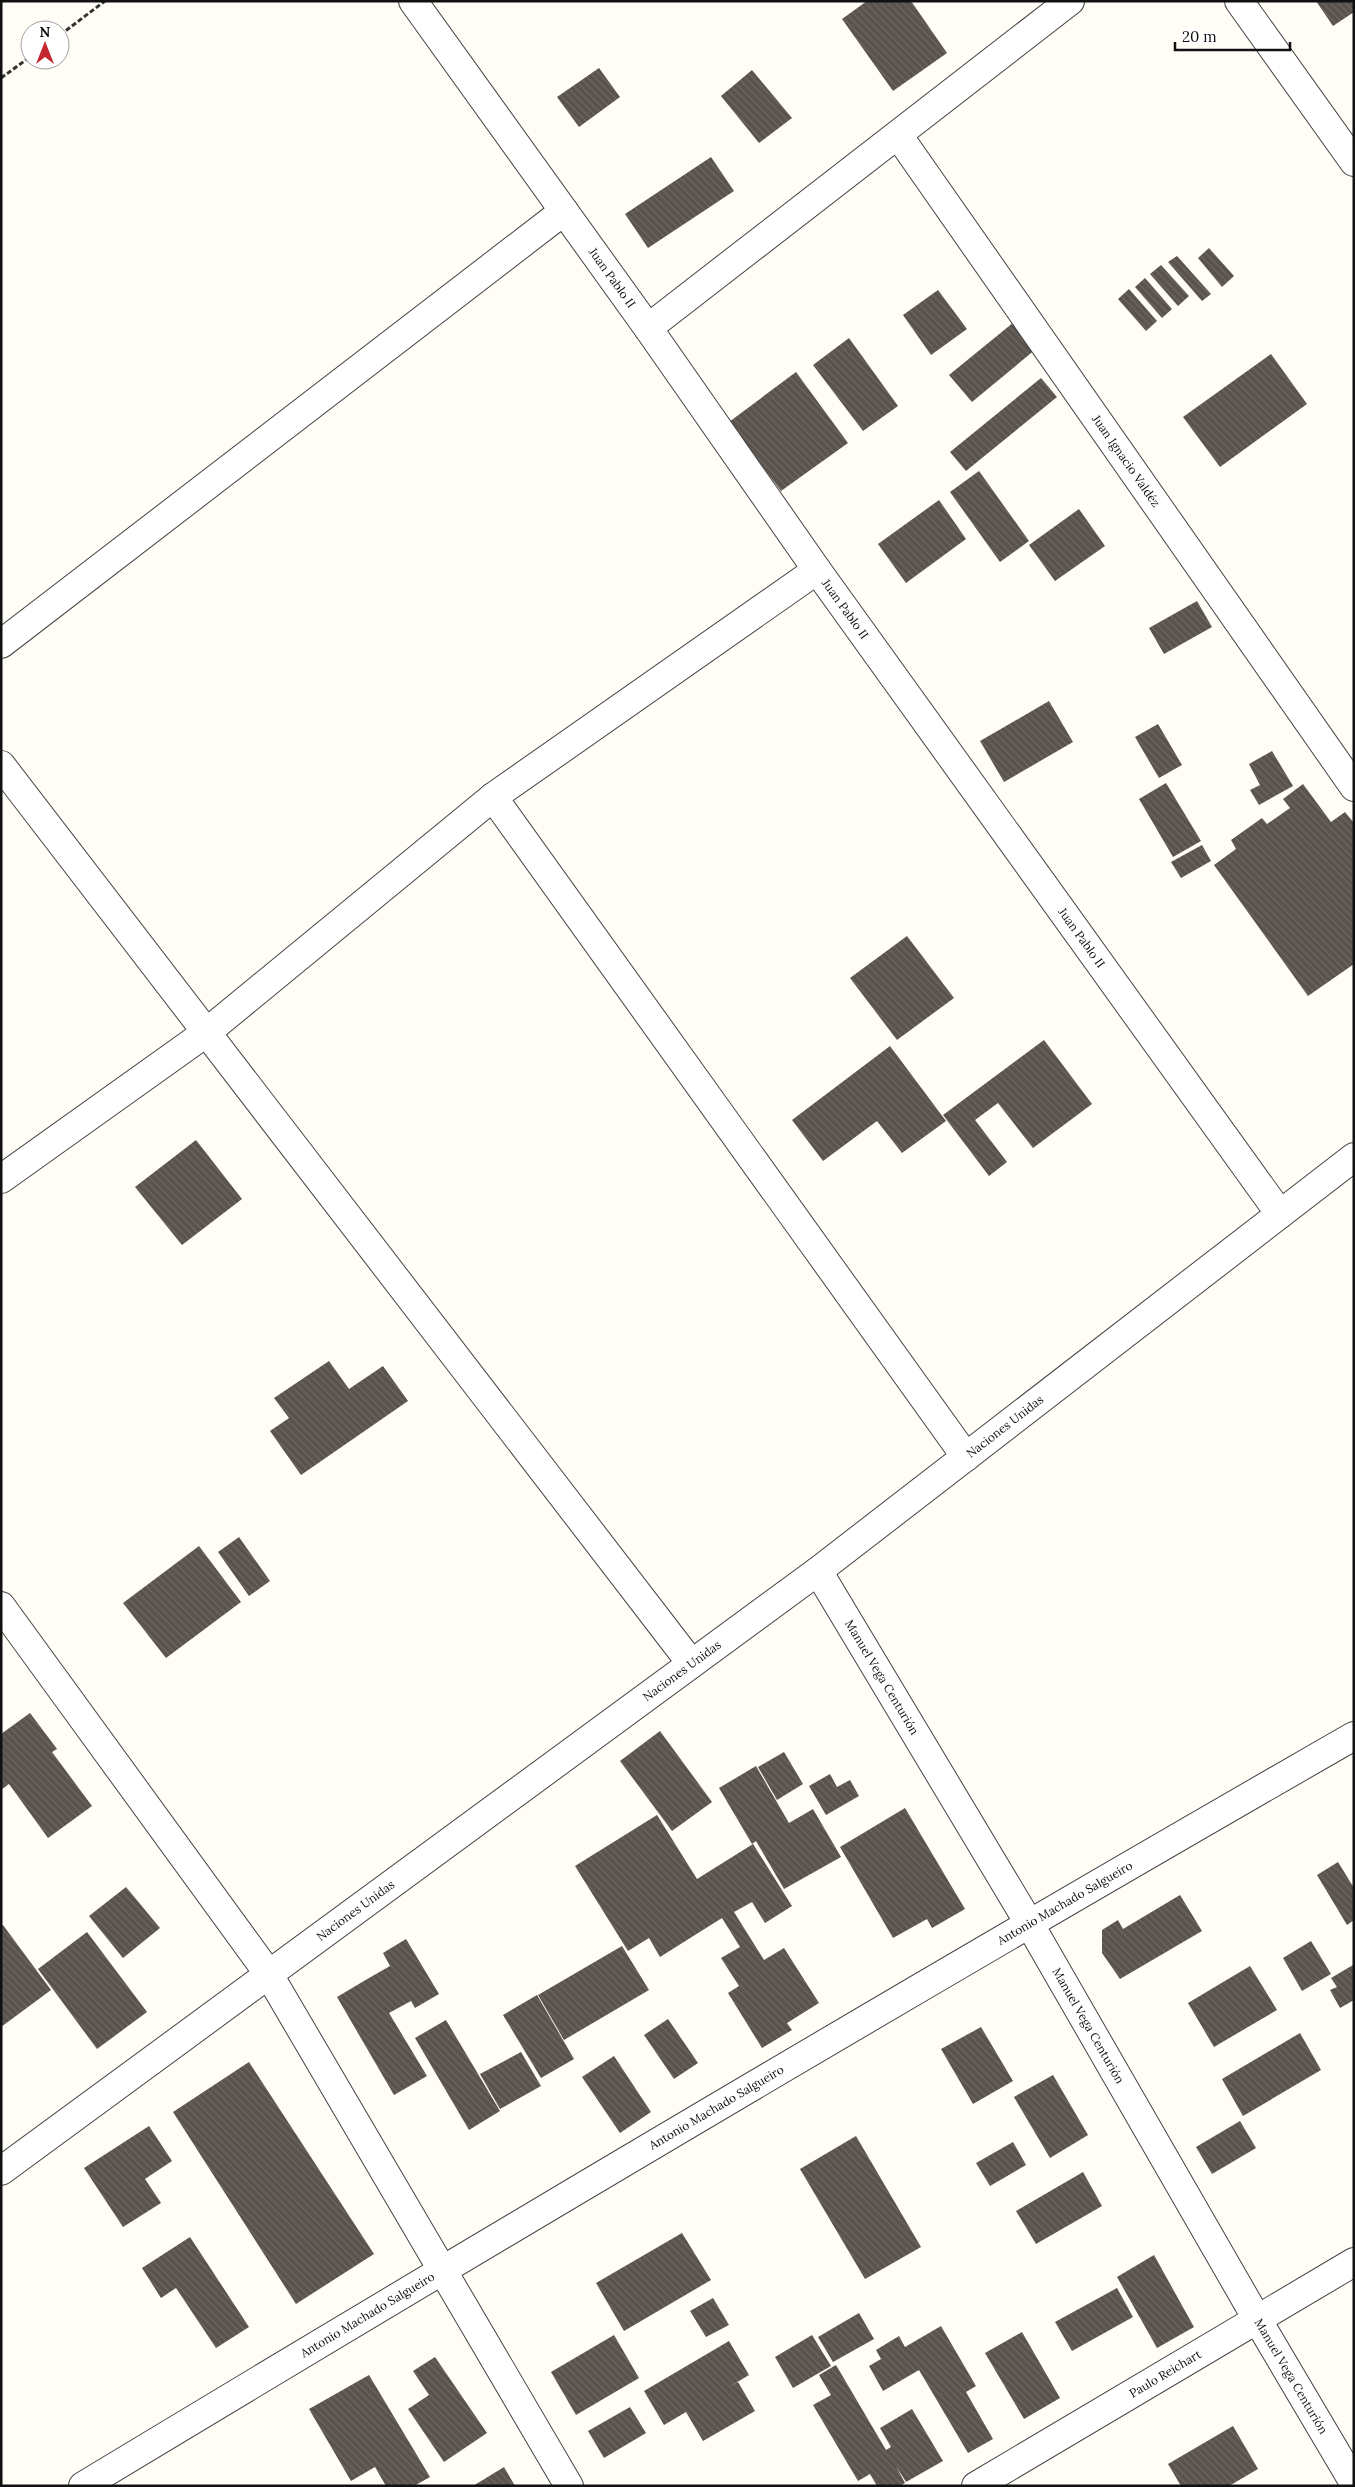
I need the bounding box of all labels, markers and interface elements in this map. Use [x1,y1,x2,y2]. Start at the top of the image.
north arrow [20,20,70,70]
scale bar [1175,20,1290,52]
text: N [40,23,51,41]
text: 20 m [1182,27,1217,46]
street label: Juan Pablo II [585,244,639,311]
street label: Juan Ignacio Valdéz [1089,411,1164,510]
street label: Juan Pablo II [818,575,872,642]
street label: Juan Pablo II [1055,904,1109,971]
street label: Naciones Unidas [963,1391,1047,1461]
street label: Manuel Vega Centurión [842,1617,922,1737]
street label: Naciones Unidas [640,1637,724,1704]
street label: Antonio Machado Salgueiro [994,1857,1135,1948]
street label: Naciones Unidas [313,1876,398,1944]
street label: Manuel Vega Centurión [1049,1965,1128,2086]
street label: Antonio Machado Salgueiro [645,2061,786,2153]
street label: Antonio Machado Salgueiro [297,2269,437,2361]
street label: Manuel Vega Centurión [1251,2316,1331,2436]
street label: Paulo Reichart [1126,2346,1204,2401]

